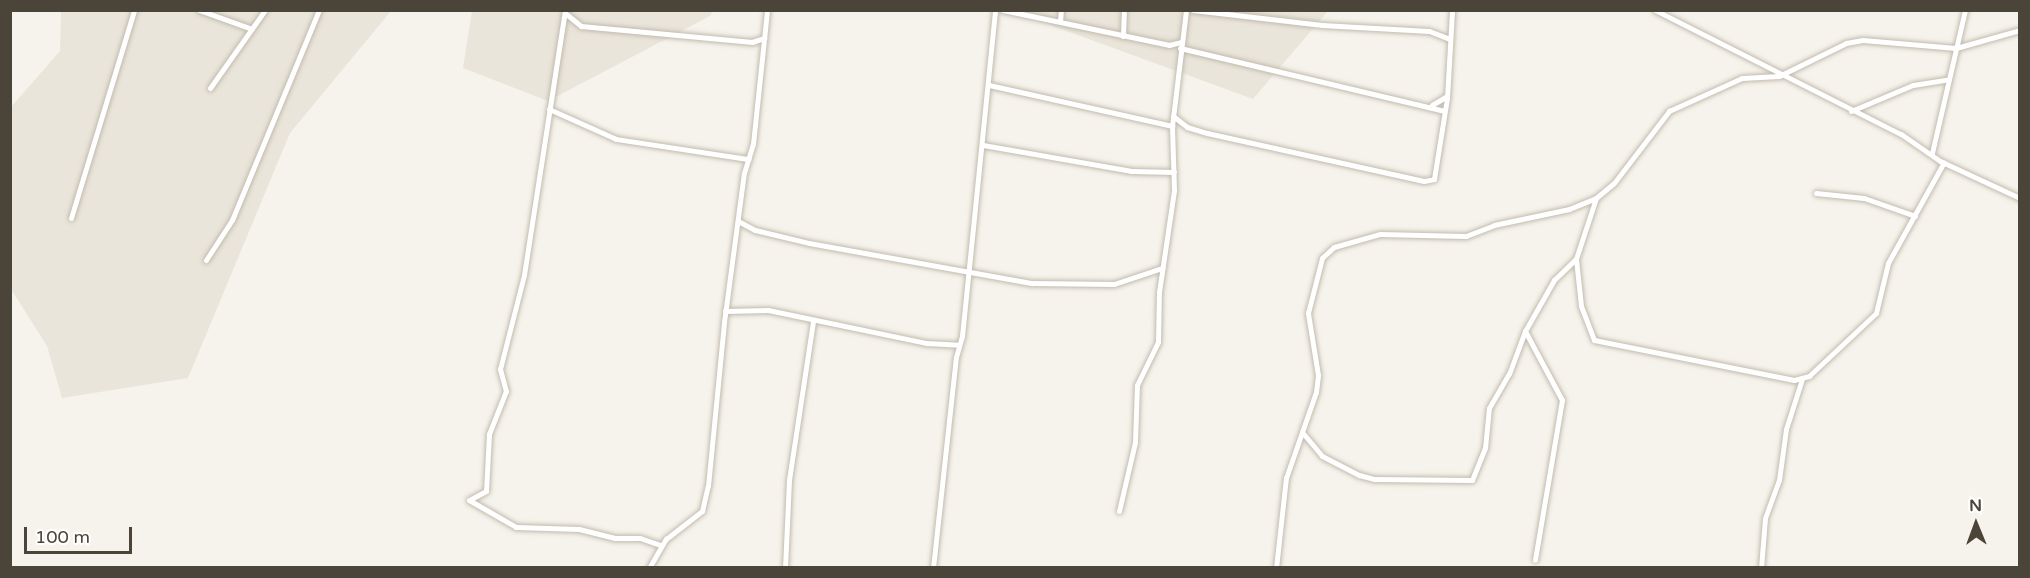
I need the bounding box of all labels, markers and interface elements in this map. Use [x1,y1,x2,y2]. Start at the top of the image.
north arrow [1946,494,2006,554]
text: N [1969,496,1982,516]
scale bar [27,515,135,553]
text: 100 m [35,526,90,548]

